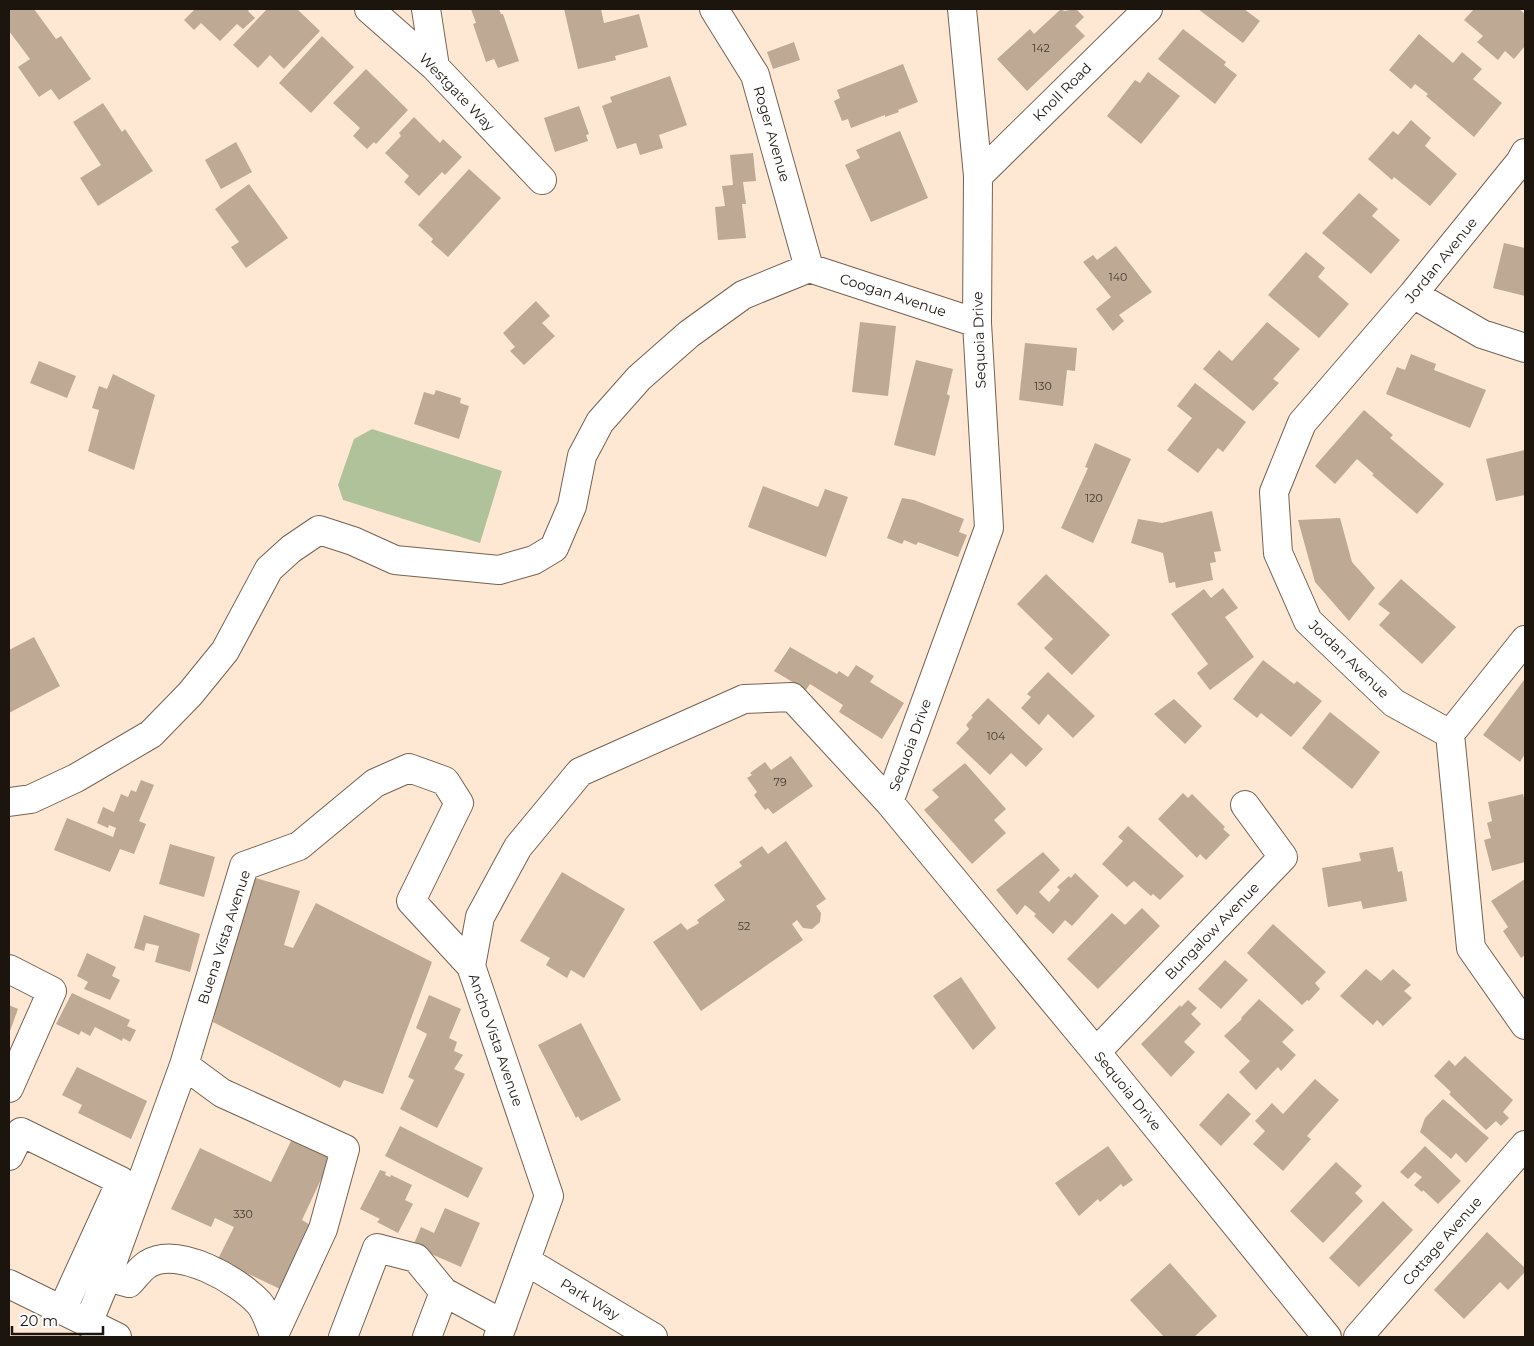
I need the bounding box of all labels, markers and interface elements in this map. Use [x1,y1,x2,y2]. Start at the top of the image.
house number: 142 [1032,41,1050,55]
street label: Westgate Way [415,49,499,135]
street label: Knoll Road [1029,59,1095,125]
street label: Roger Avenue [750,84,794,184]
street label: Jordan Avenue [1400,214,1481,307]
street label: Coogan Avenue [837,269,949,321]
house number: 140 [1109,270,1127,284]
street label: Sequoia Drive [968,291,990,389]
house number: 130 [1034,379,1052,393]
house number: 120 [1085,491,1103,505]
street label: Jordan Avenue [1304,615,1393,702]
street label: Sequoia Drive [885,696,935,794]
house number: 104 [987,729,1006,743]
house number: 79 [773,775,787,789]
street label: Buena Vista Avenue [194,868,254,1006]
street label: Bungalow Avenue [1161,879,1263,983]
house number: 52 [738,919,750,933]
street label: Ancho Vista Avenue [465,971,527,1109]
street label: Sequoia Drive [1090,1048,1166,1134]
street label: Cottage Avenue [1398,1193,1486,1289]
house number: 330 [233,1207,253,1221]
street label: Park Way [557,1274,623,1324]
scale bar [12,1304,104,1336]
text: 20 m [20,1311,58,1330]

